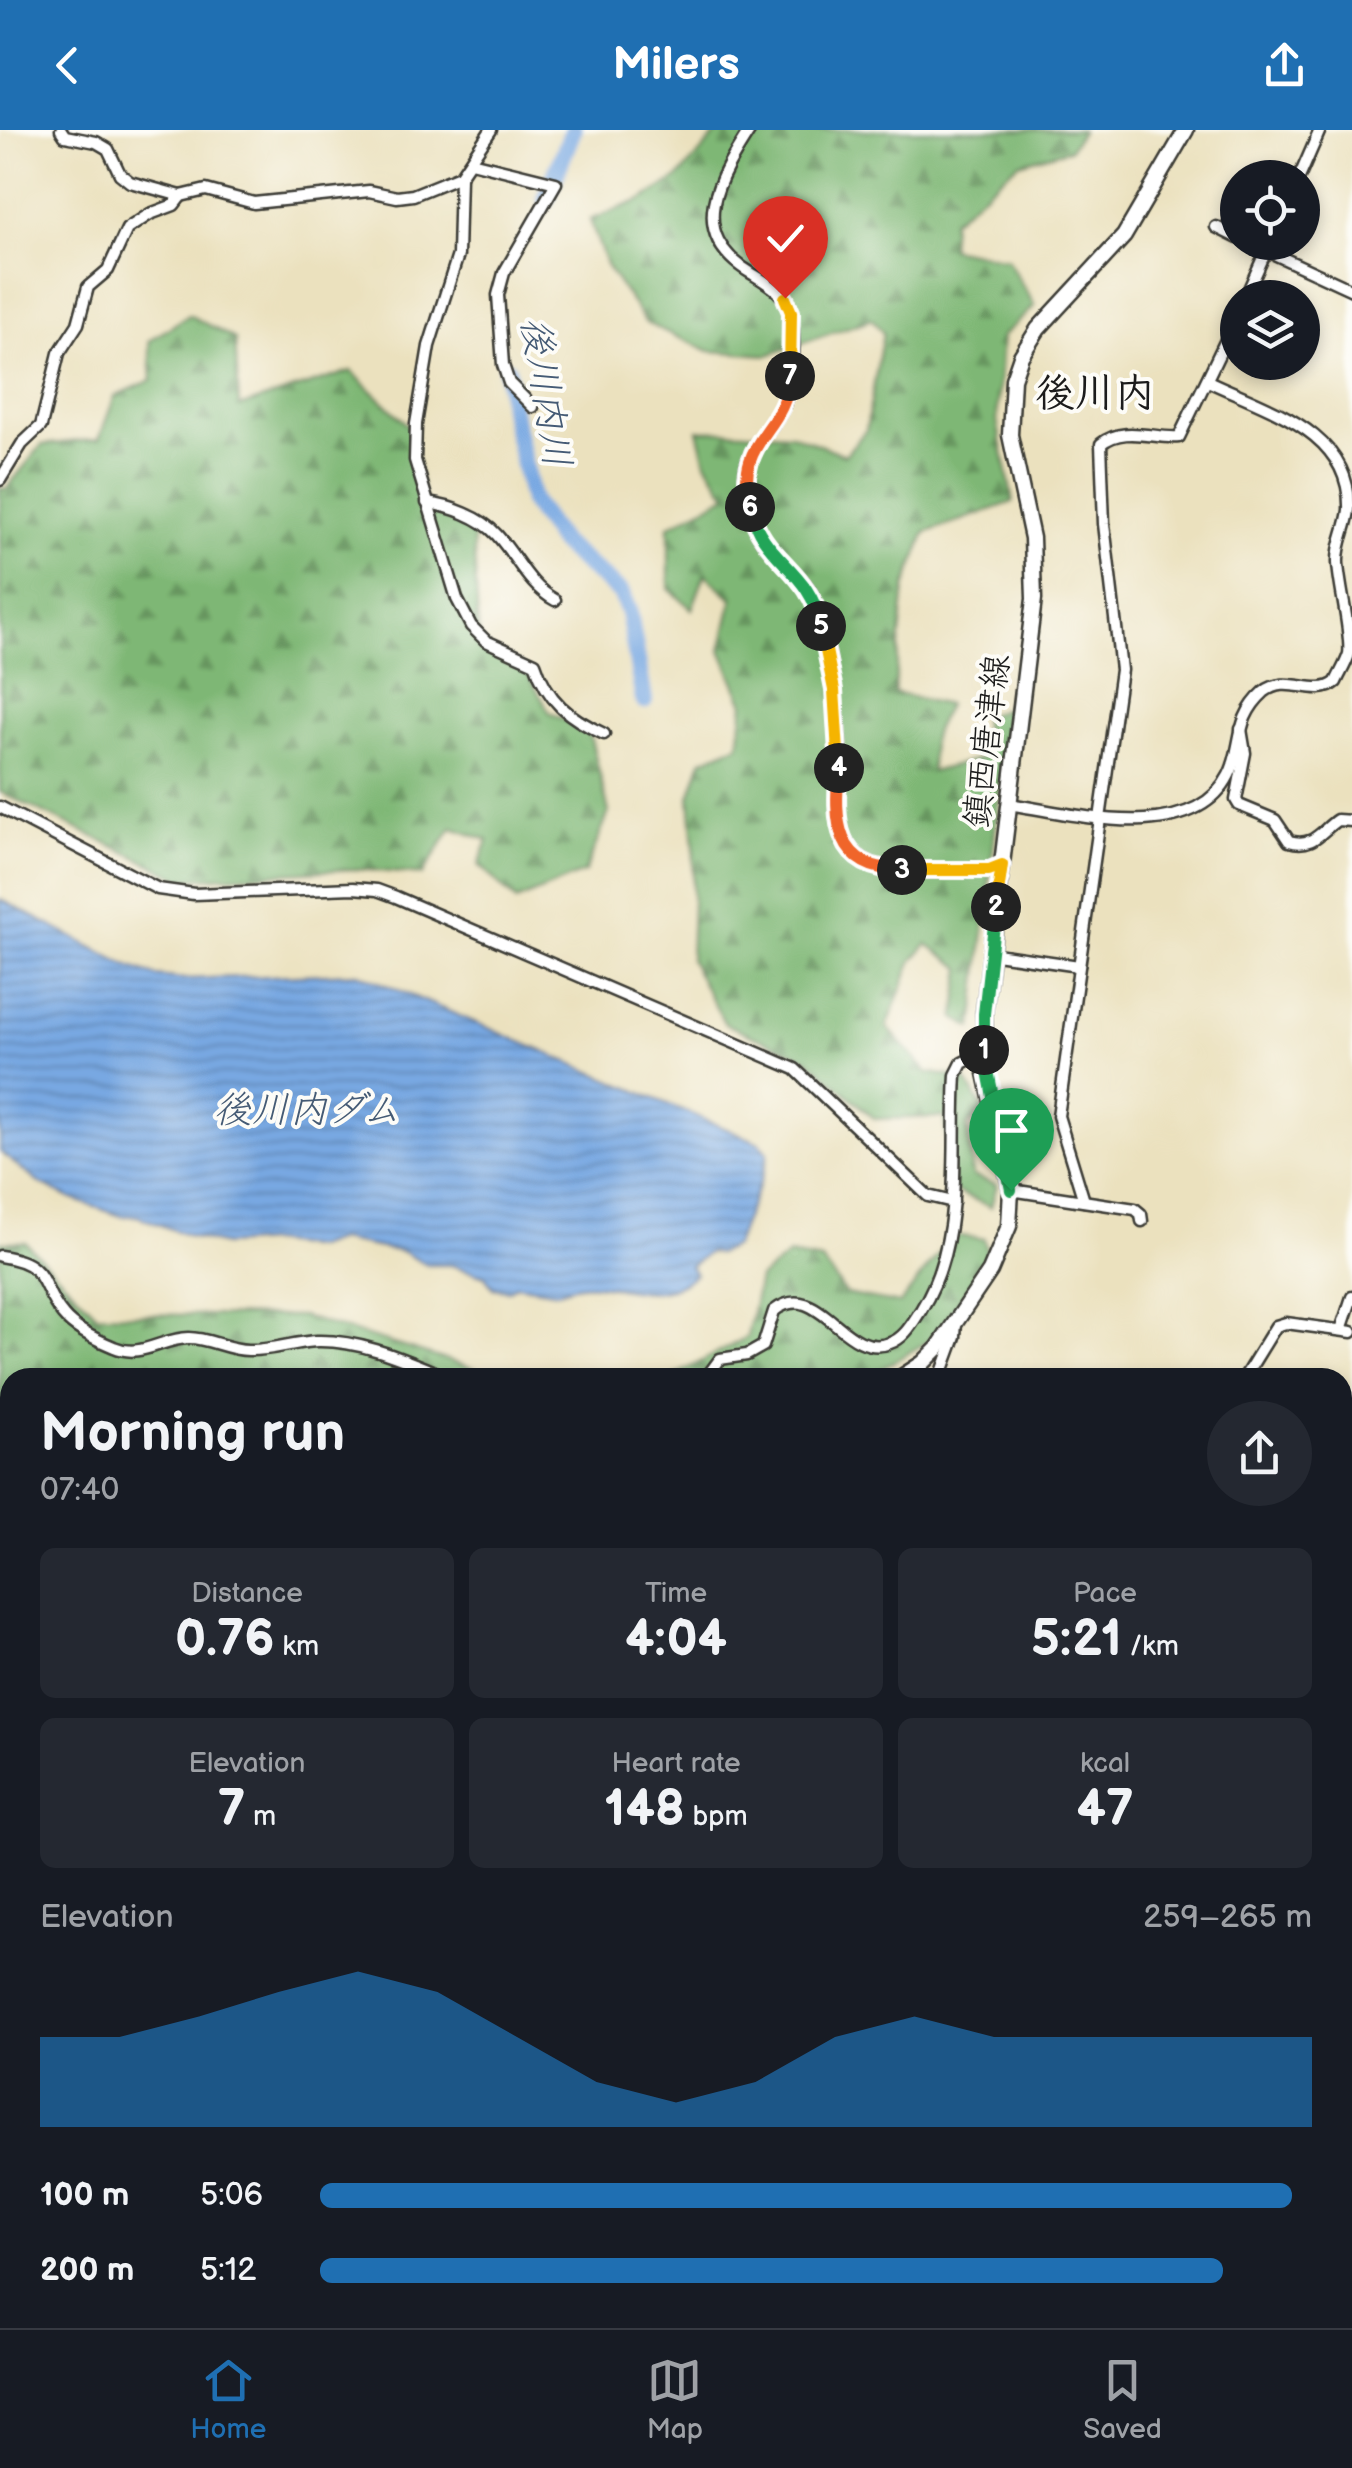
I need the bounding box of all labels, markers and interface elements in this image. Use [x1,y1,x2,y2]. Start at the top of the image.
icon: back [40,38,95,93]
text: Milers [612,38,740,93]
icon: share [1257,38,1312,93]
map controls [1220,160,1320,380]
button: locate [1220,160,1320,260]
pin [743,196,828,299]
icon: check [758,211,813,266]
button: layers [1220,280,1320,380]
water label: 後川内川 [511,314,580,471]
pin: 7 [765,351,815,401]
text: 7 [782,359,798,392]
district label: 後川内 [1035,370,1155,418]
pin: 6 [725,482,775,532]
text: 6 [742,490,758,523]
pin: 5 [796,601,846,651]
text: 5 [813,609,829,642]
street label: 鎮西唐津線 [955,652,1019,831]
pin: 4 [814,743,864,793]
text: 4 [831,751,847,784]
pin: 3 [877,845,927,895]
text: 3 [894,853,910,886]
pin: 2 [971,882,1021,932]
text: 2 [988,890,1004,923]
pin: 1 [959,1025,1009,1075]
text: 1 [978,1033,990,1066]
water label: 後川内ダム [214,1088,400,1133]
pin [969,1088,1054,1191]
icon: arrive [984,1103,1039,1158]
text: Morning run [40,1400,345,1467]
button: share [1207,1401,1312,1506]
text: 07:40 [40,1471,119,1510]
text: Distance [191,1577,303,1610]
text: Time [645,1577,707,1610]
text: Pace [1073,1577,1137,1610]
text: 0.76 [175,1610,275,1670]
text: 4:04 [625,1610,727,1670]
text: 5:21 [1031,1610,1122,1670]
text: km [275,1630,319,1663]
text: /km [1122,1630,1179,1663]
text: Elevation [189,1747,305,1780]
text: Heart rate [611,1747,741,1780]
text: kcal [1080,1747,1130,1780]
text: 7 [218,1780,245,1840]
text: 148 [604,1780,685,1840]
text: 47 [1076,1780,1134,1840]
text: m [245,1800,276,1833]
text: bpm [685,1800,748,1833]
text: Elevation [40,1898,173,1937]
text: 259–265 m [1143,1898,1312,1937]
text: 100 m [40,2176,129,2215]
text: 5:06 [200,2176,263,2215]
text: 200 m [40,2251,134,2290]
text: 5:12 [200,2251,256,2290]
tab: Home [190,2353,266,2446]
tab: Map [647,2353,703,2446]
tab: Saved [1083,2353,1162,2446]

